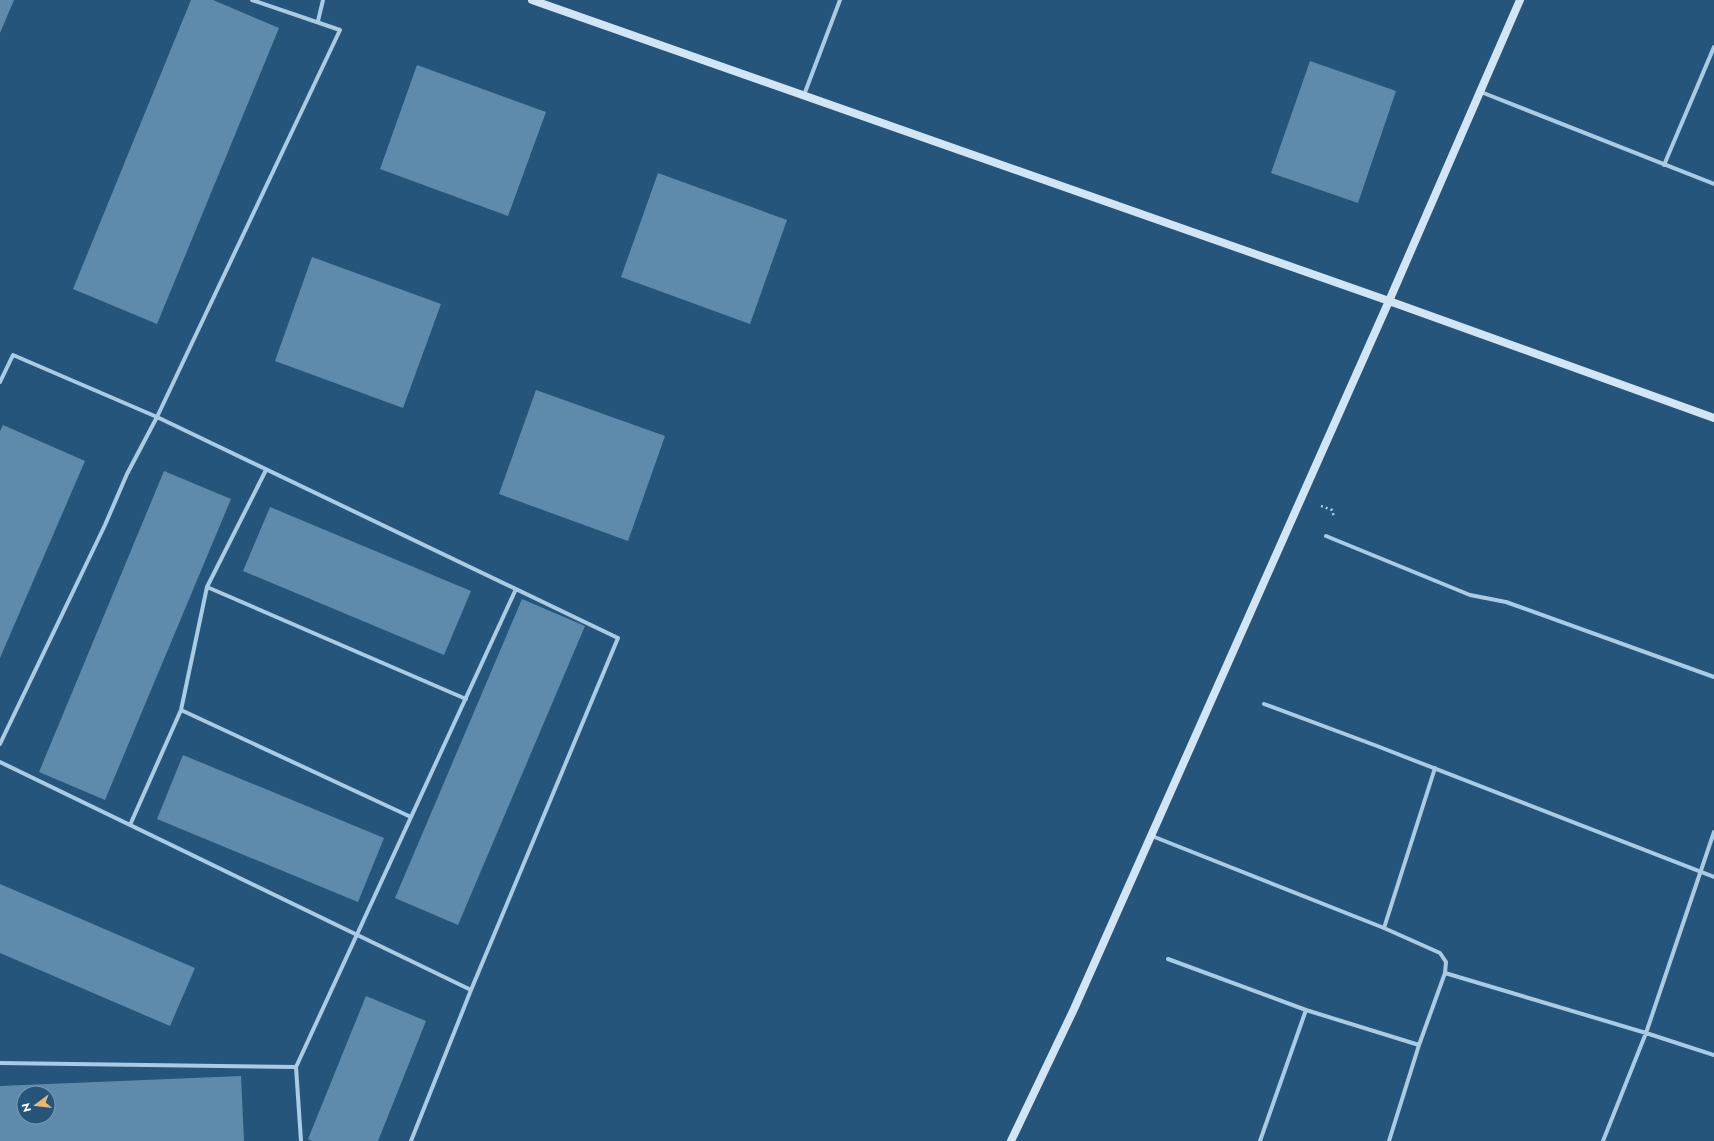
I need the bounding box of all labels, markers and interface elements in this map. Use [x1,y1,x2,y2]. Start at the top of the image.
north arrow [16,1085,56,1125]
text: N [17,1101,35,1114]

